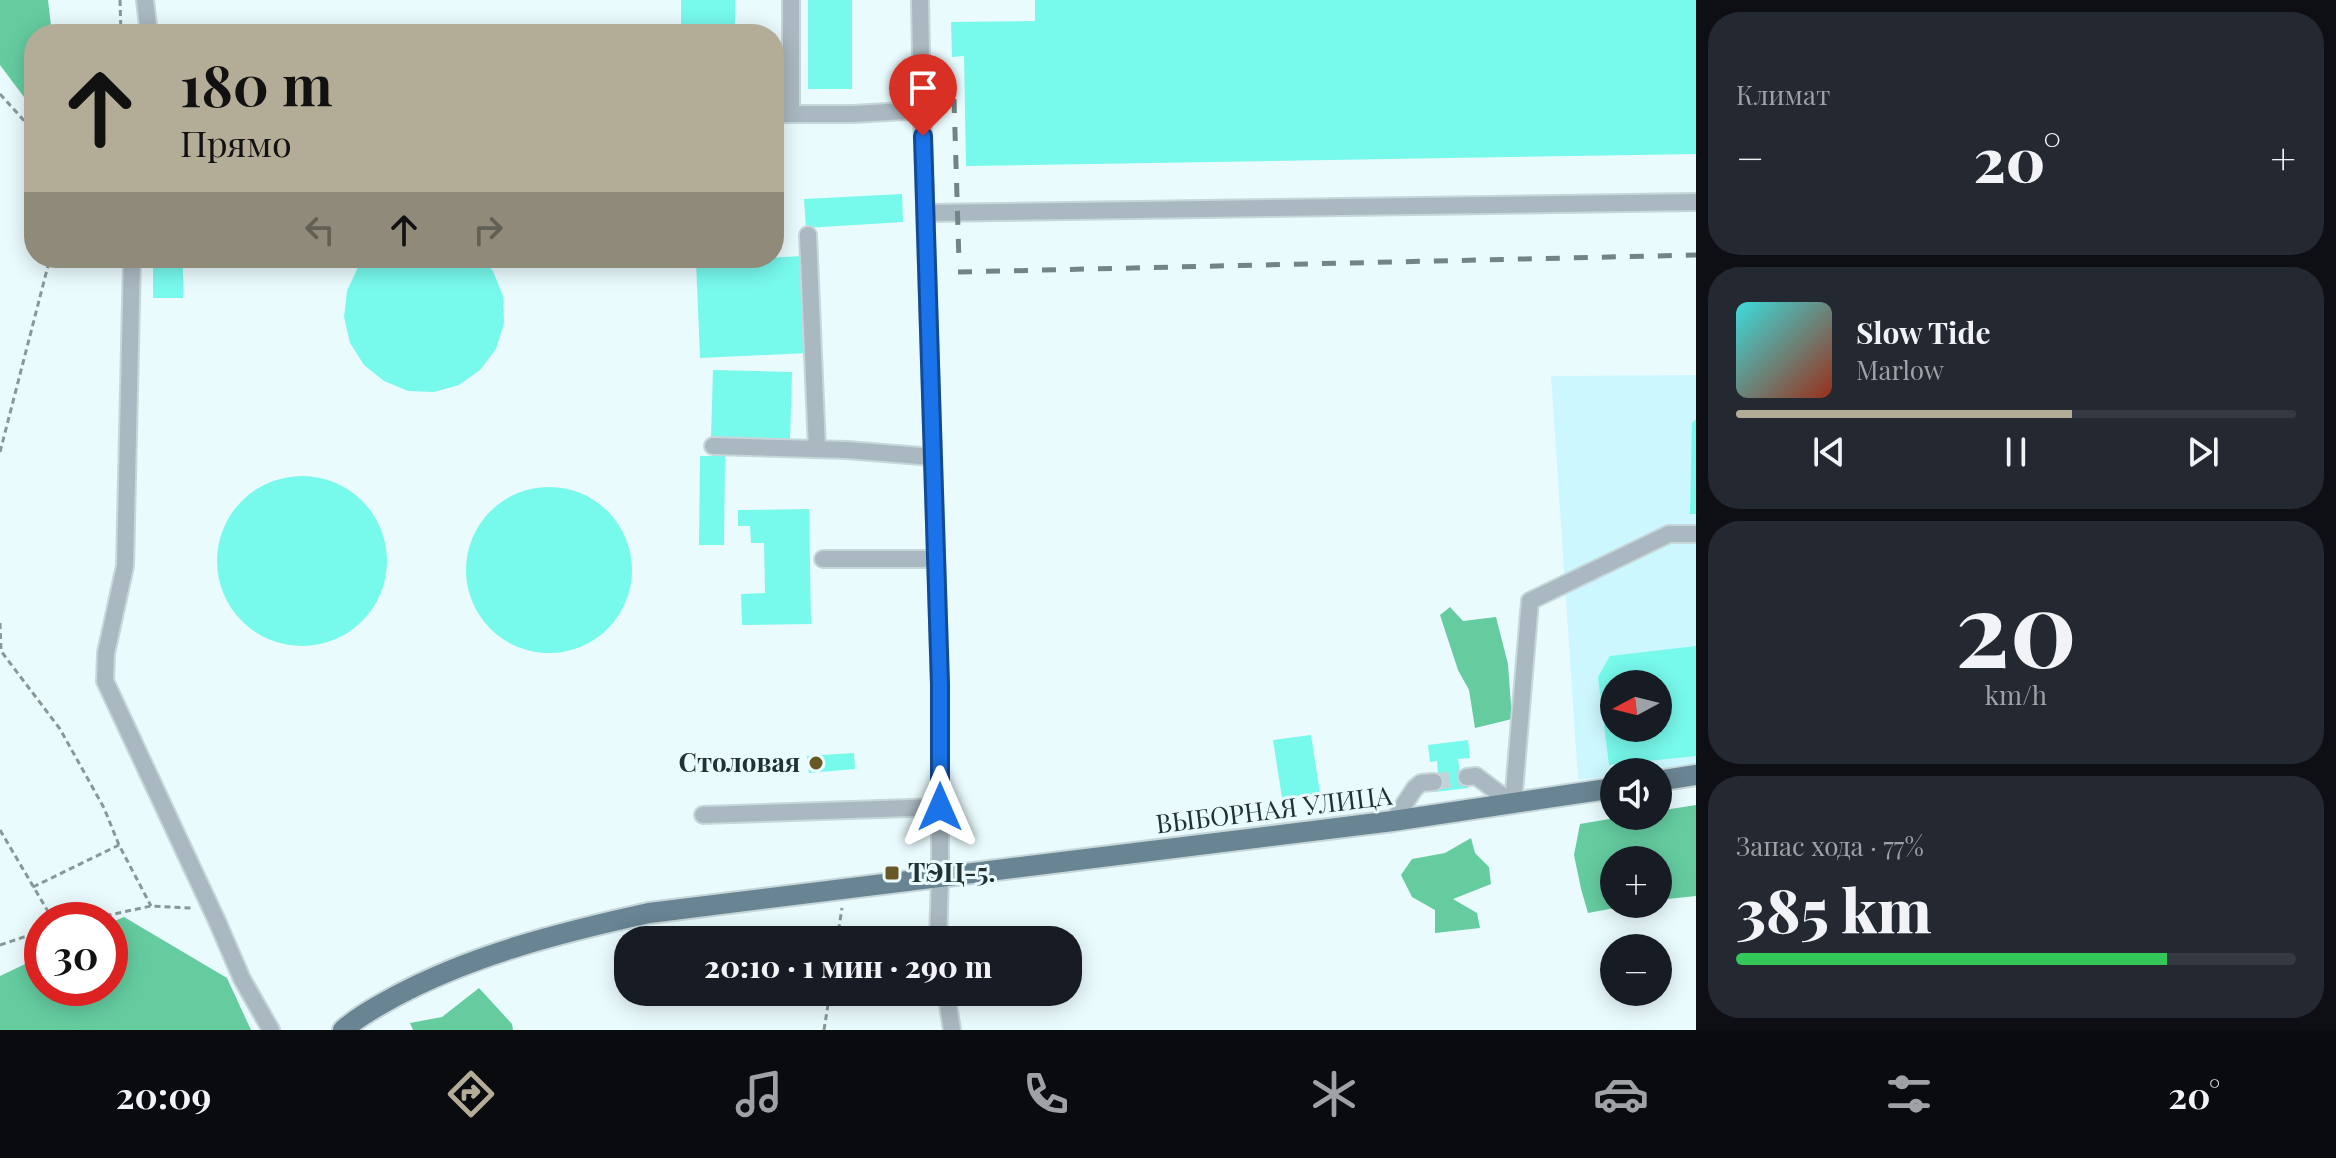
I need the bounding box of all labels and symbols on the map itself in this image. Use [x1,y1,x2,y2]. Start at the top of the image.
pin [889,54,957,136]
north arrow [1600,670,1672,742]
place label: Столовая [679,744,800,779]
marker: Столовая [807,754,825,772]
position arrow [898,765,982,849]
street label: ВЫБОРНАЯ УЛИЦА [1154,777,1395,840]
place label: ТЭЦ-5. [908,854,996,889]
marker: ТЭЦ-5. [883,864,901,882]
speed limit sign: 30 [24,902,128,1006]

